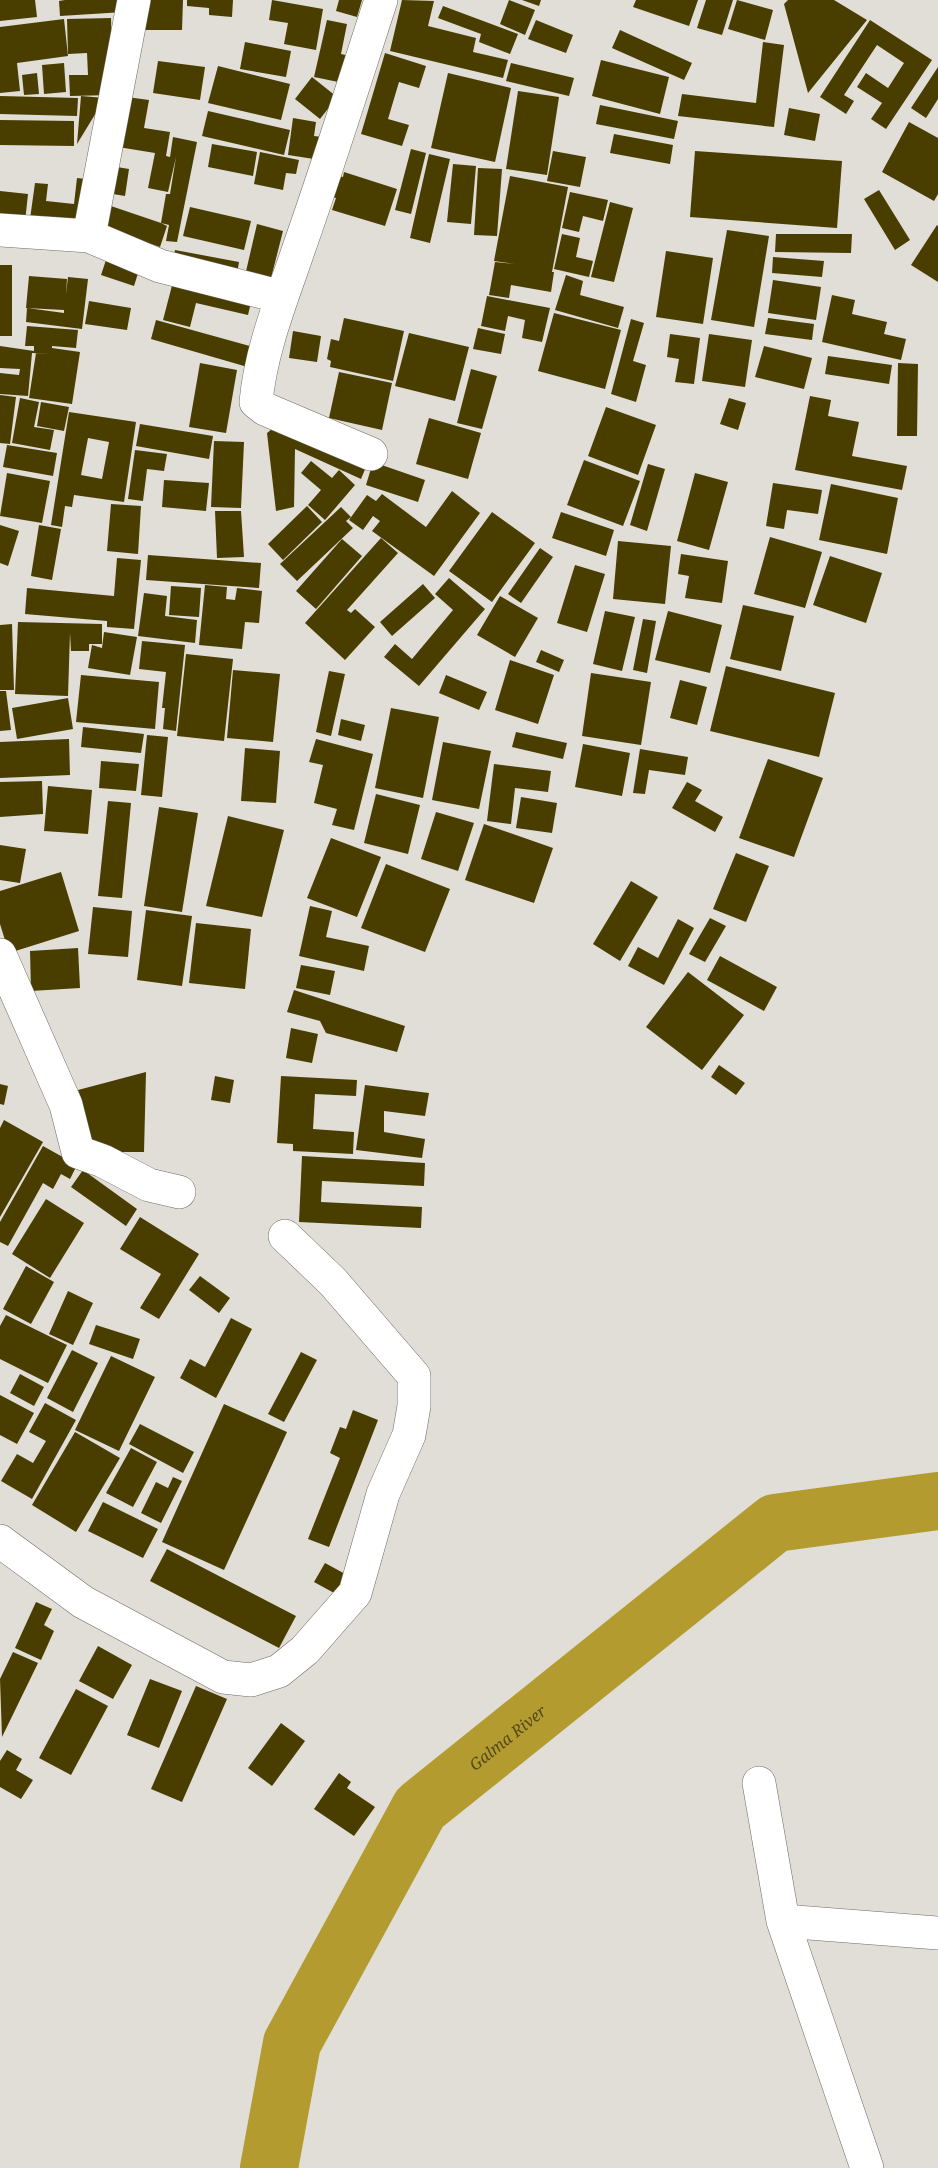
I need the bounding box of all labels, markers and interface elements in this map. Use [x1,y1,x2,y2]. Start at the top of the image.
water label: Galma River [464,1700,551,1775]

